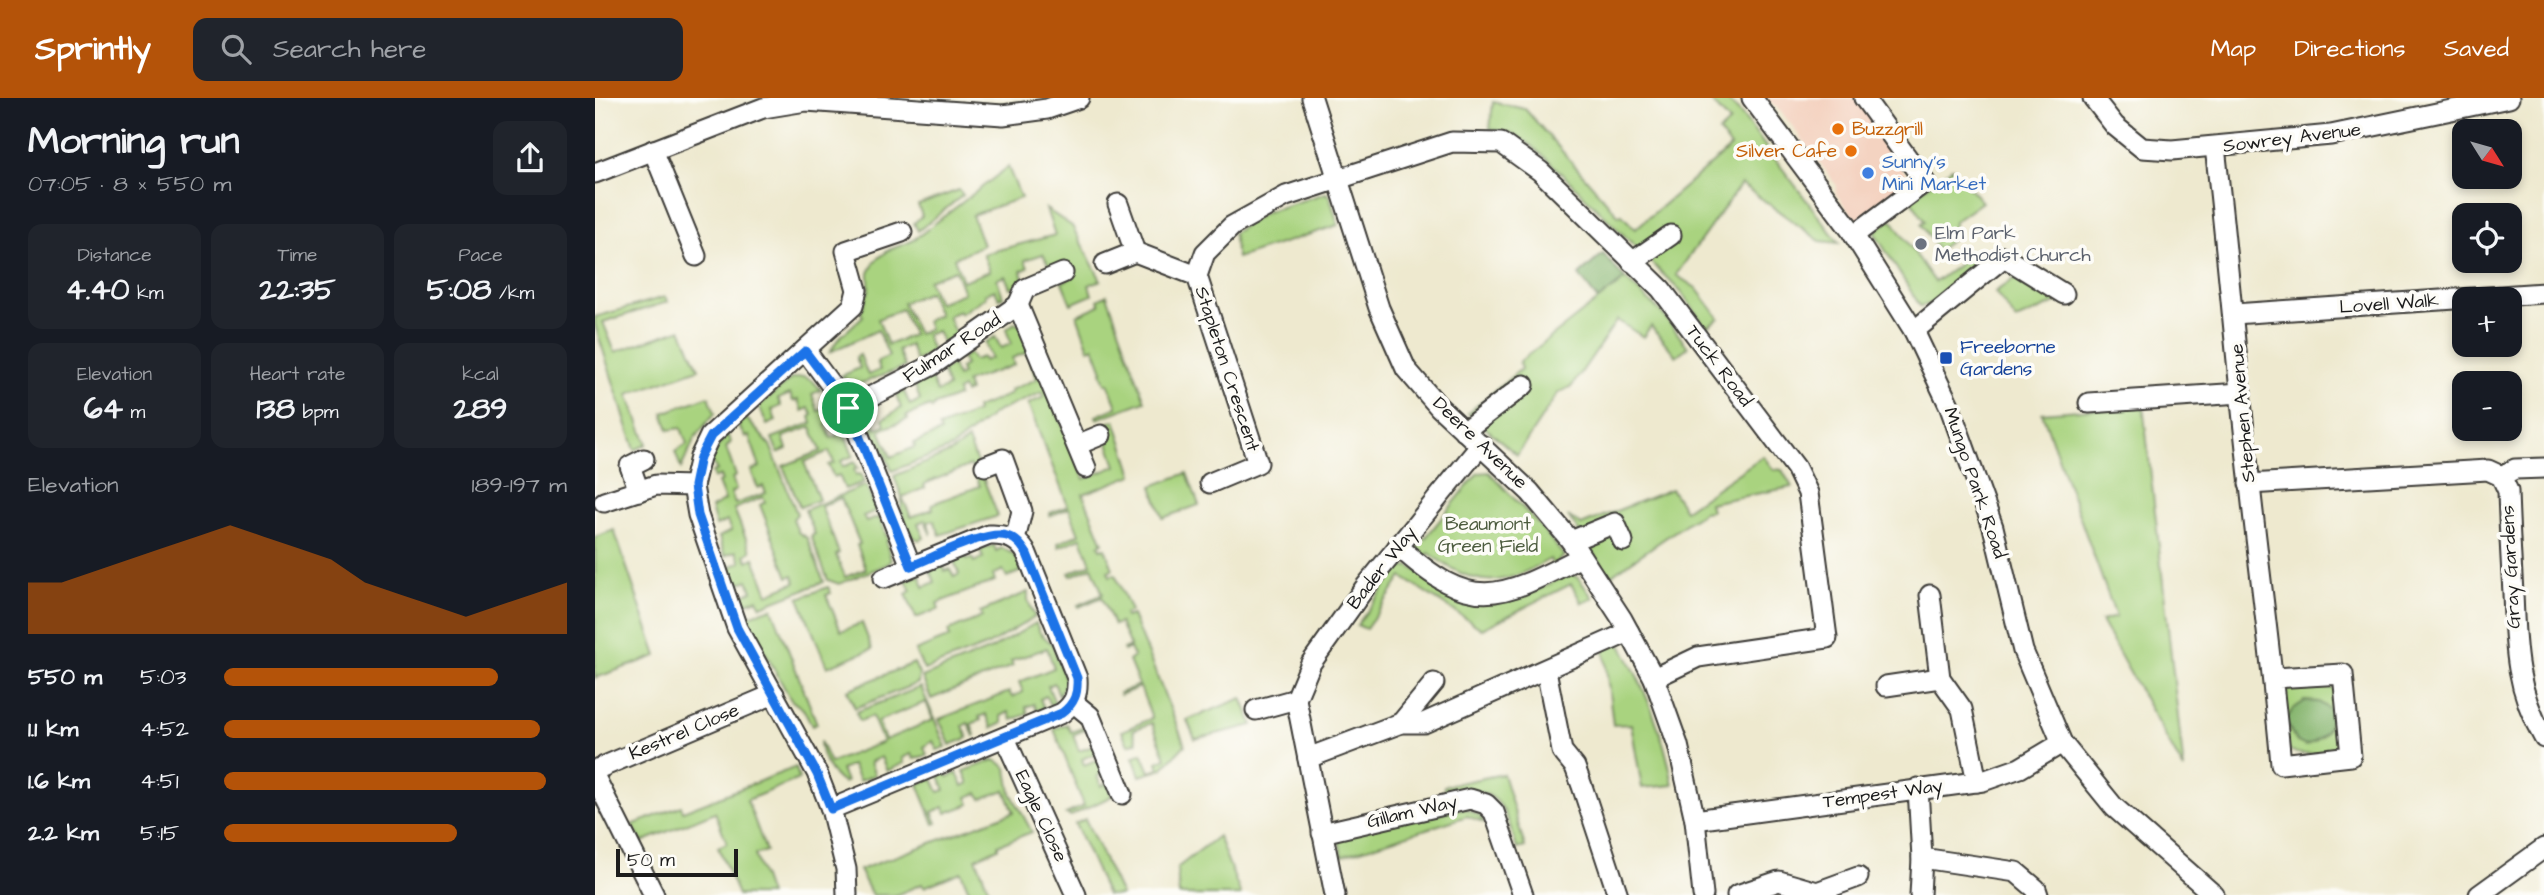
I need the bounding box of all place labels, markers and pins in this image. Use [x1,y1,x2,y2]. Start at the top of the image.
place label: Buzzgrill [1852,116,1923,144]
marker: Buzzgrill [1830,121,1846,137]
place label: Silver Cafe [1736,138,1837,165]
marker: Silver Cafe [1843,143,1859,159]
place label: Sunny's Mini Market [1882,149,1986,198]
marker: Sunny's Mini Market [1860,165,1876,181]
place label: Elm Park Methodist Church [1935,220,2091,269]
marker: Elm Park Methodist Church [1913,236,1929,252]
place label: Freeborne Gardens [1960,334,2056,383]
marker: Freeborne Gardens [1938,350,1954,366]
pin [818,378,878,438]

